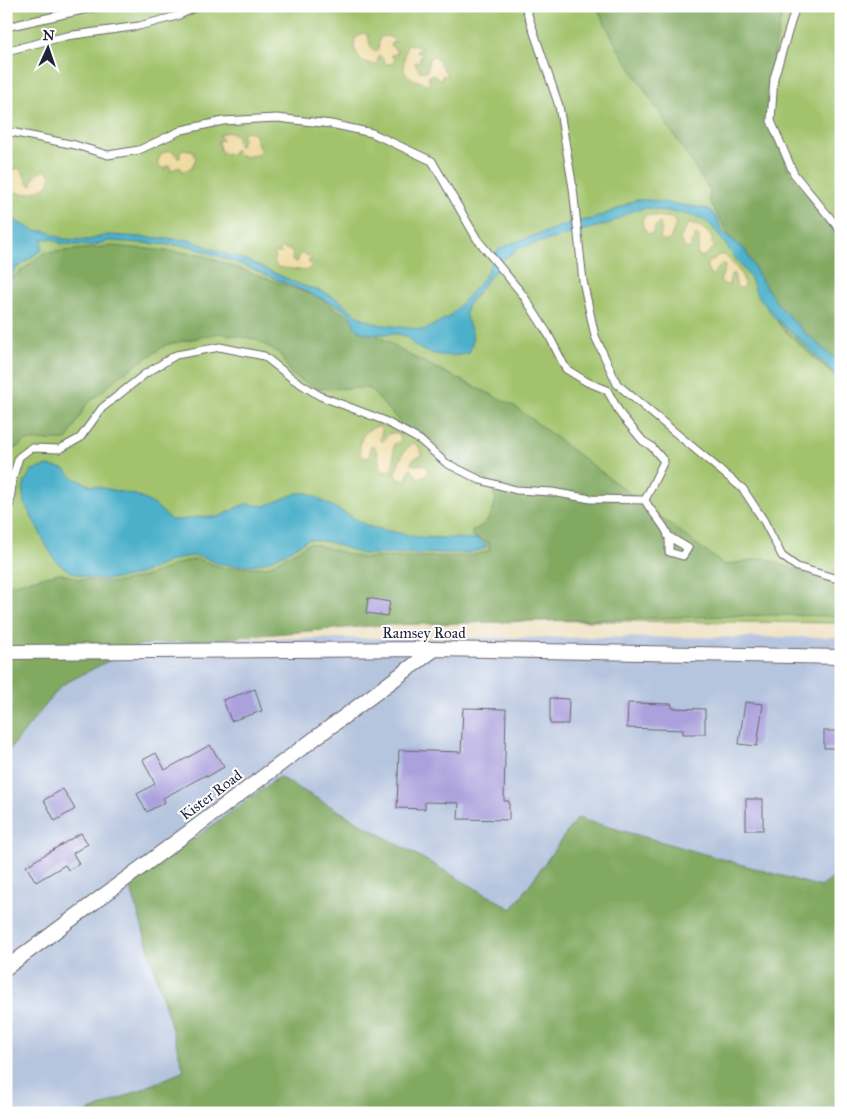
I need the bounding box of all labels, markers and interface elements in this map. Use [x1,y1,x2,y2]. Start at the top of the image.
north arrow [22,22,72,72]
text: N [42,27,55,44]
street label: Ramsey Road [382,624,466,642]
street label: Kister Road [177,766,246,824]

